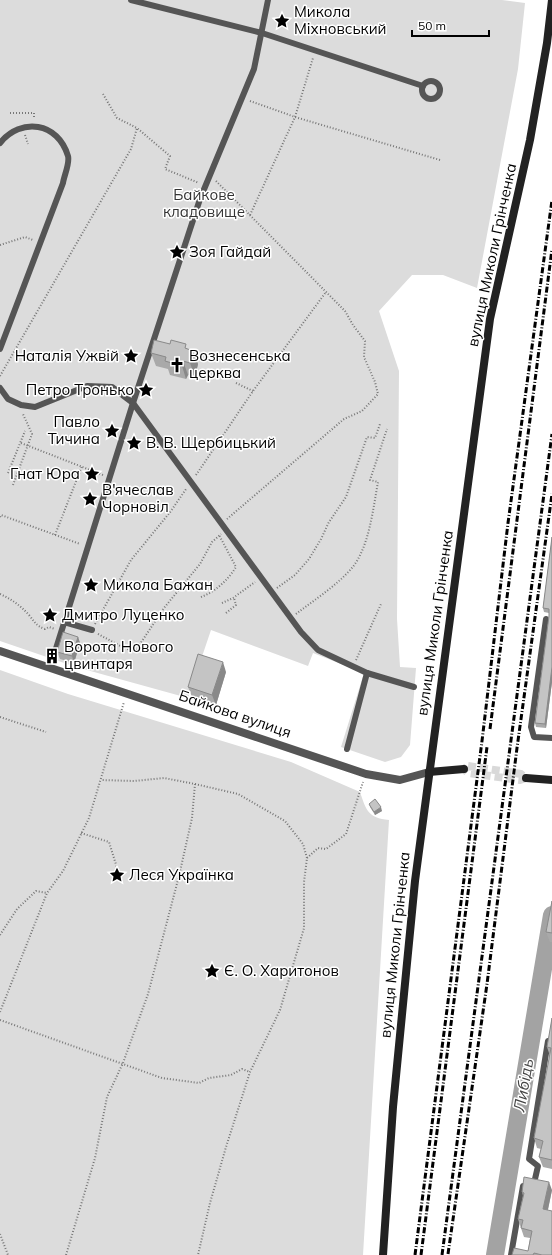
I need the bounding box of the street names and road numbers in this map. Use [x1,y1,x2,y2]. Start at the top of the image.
street label: вулиця Миколи Грінченка [463,161,520,348]
street label: вулиця Миколи Грінченка [412,529,457,717]
street label: Байкова вулиця [176,685,294,742]
street label: вулиця Миколи Грінченка [375,851,414,1039]

